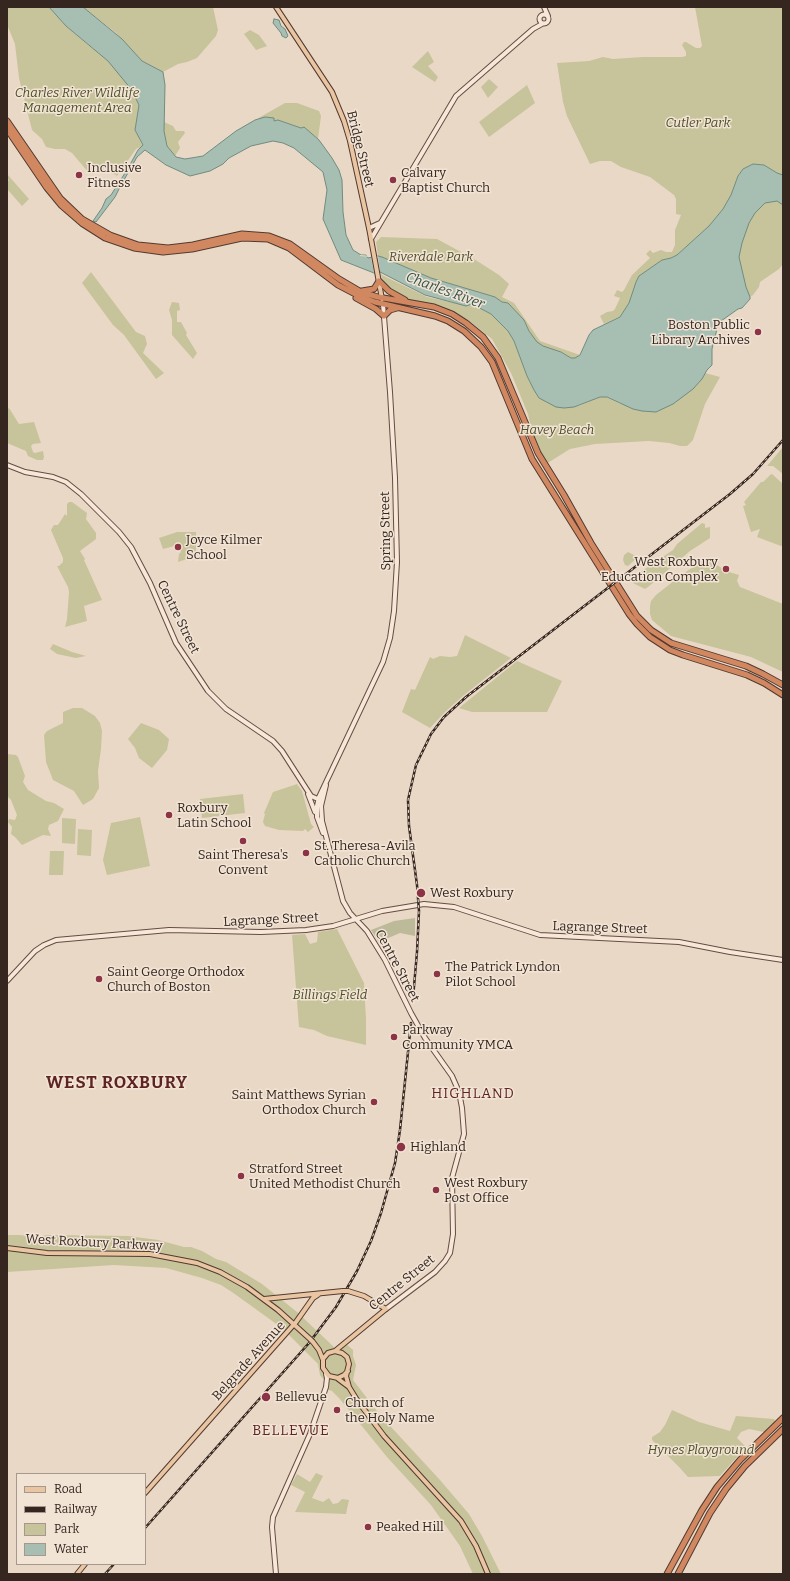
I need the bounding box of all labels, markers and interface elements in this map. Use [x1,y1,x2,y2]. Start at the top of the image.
park label: Charles River Wildlife Management Area [15,85,139,116]
street label: Bridge Street [343,109,377,189]
park label: Cutler Park [665,115,731,131]
place label: Inclusive Fitness [87,160,142,191]
place label: Calvary Baptist Church [401,165,490,196]
marker: Inclusive Fitness [74,170,84,180]
marker: Calvary Baptist Church [388,175,398,185]
park label: Riverdale Park [389,249,473,265]
water label: Charles River [403,269,487,313]
place label: Boston Public Library Archives [651,317,750,348]
marker: Boston Public Library Archives [753,327,763,337]
park label: Havey Beach [520,422,594,438]
street label: Spring Street [378,491,394,571]
place label: Joyce Kilmer School [186,532,262,563]
marker: Joyce Kilmer School [173,542,183,552]
place label: West Roxbury Education Complex [601,554,718,585]
marker: West Roxbury Education Complex [721,564,731,574]
street label: Centre Street [153,578,203,656]
place label: Roxbury Latin School [177,800,251,831]
marker: Roxbury Latin School [164,810,174,820]
marker: Saint Theresa's Convent [238,836,248,846]
place label: St. Theresa-Avila Catholic Church [314,838,416,869]
place label: Saint Theresa's Convent [198,847,288,878]
marker: St. Theresa-Avila Catholic Church [301,848,311,858]
place label: West Roxbury [430,885,514,901]
marker: West Roxbury [415,887,427,899]
street label: Lagrange Street [223,910,319,930]
street label: Lagrange Street [552,919,648,937]
street label: Centre Street [371,927,423,1005]
place label: The Patrick Lyndon Pilot School [445,959,560,990]
place label: Saint George Orthodox Church of Boston [107,964,245,995]
marker: The Patrick Lyndon Pilot School [432,969,442,979]
marker: Saint George Orthodox Church of Boston [94,974,104,984]
park label: Billings Field [293,987,367,1003]
place label: Parkway Community YMCA [402,1022,513,1053]
marker: Parkway Community YMCA [389,1032,399,1042]
district label: WEST ROXBURY [46,1073,188,1093]
district label: HIGHLAND [431,1086,515,1102]
place label: Saint Matthews Syrian Orthodox Church [232,1087,366,1118]
marker: Saint Matthews Syrian Orthodox Church [369,1097,379,1107]
place label: Highland [410,1139,466,1155]
marker: Highland [395,1141,407,1153]
place label: Stratford Street United Methodist Church [249,1161,401,1192]
marker: Stratford Street United Methodist Church [236,1171,246,1181]
place label: West Roxbury Post Office [444,1175,528,1206]
marker: West Roxbury Post Office [431,1185,441,1195]
street label: West Roxbury Parkway [25,1232,163,1254]
street label: Centre Street [366,1252,438,1314]
street label: Belgrade Avenue [209,1318,289,1404]
place label: Bellevue [275,1389,327,1405]
marker: Bellevue [260,1391,272,1403]
place label: Church of the Holy Name [345,1395,435,1426]
marker: Church of the Holy Name [332,1405,342,1415]
district label: BELLEVUE [252,1423,330,1439]
park label: Hynes Playground [648,1442,754,1458]
legend [16,1473,146,1565]
text: Road [54,1482,82,1496]
text: Railway [54,1502,97,1516]
place label: Peaked Hill [376,1519,444,1535]
text: Park [54,1522,79,1536]
marker: Peaked Hill [363,1522,373,1532]
text: Water [54,1542,88,1556]

